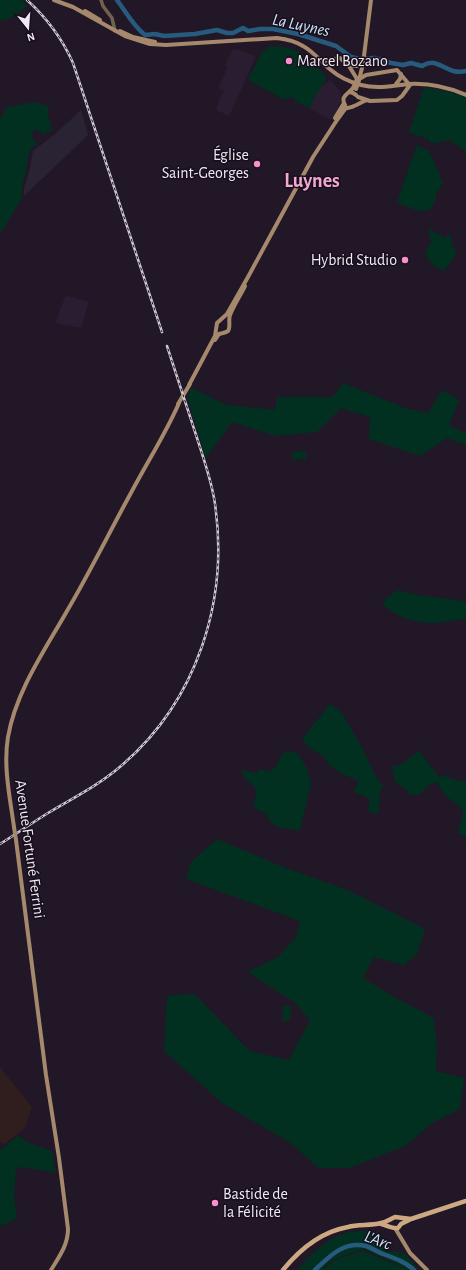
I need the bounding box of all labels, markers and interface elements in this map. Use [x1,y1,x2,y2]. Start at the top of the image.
north arrow [8,8,48,48]
water label: La Luynes [271,11,332,39]
text: N [26,31,36,43]
place label: Marcel Bozano [297,53,388,69]
marker: Marcel Bozano [284,56,294,66]
place label: Église Saint-Georges [162,145,249,181]
marker: Église Saint-Georges [252,159,262,169]
district label: Luynes [284,171,340,191]
place label: Hybrid Studio [311,252,397,269]
marker: Hybrid Studio [400,255,410,265]
street label: Avenue Fortuné Ferrini [12,779,48,919]
place label: Bastide de la Félicité [223,1186,288,1220]
marker: Bastide de la Félicité [210,1198,220,1208]
water label: L'Arc [362,1227,394,1253]

